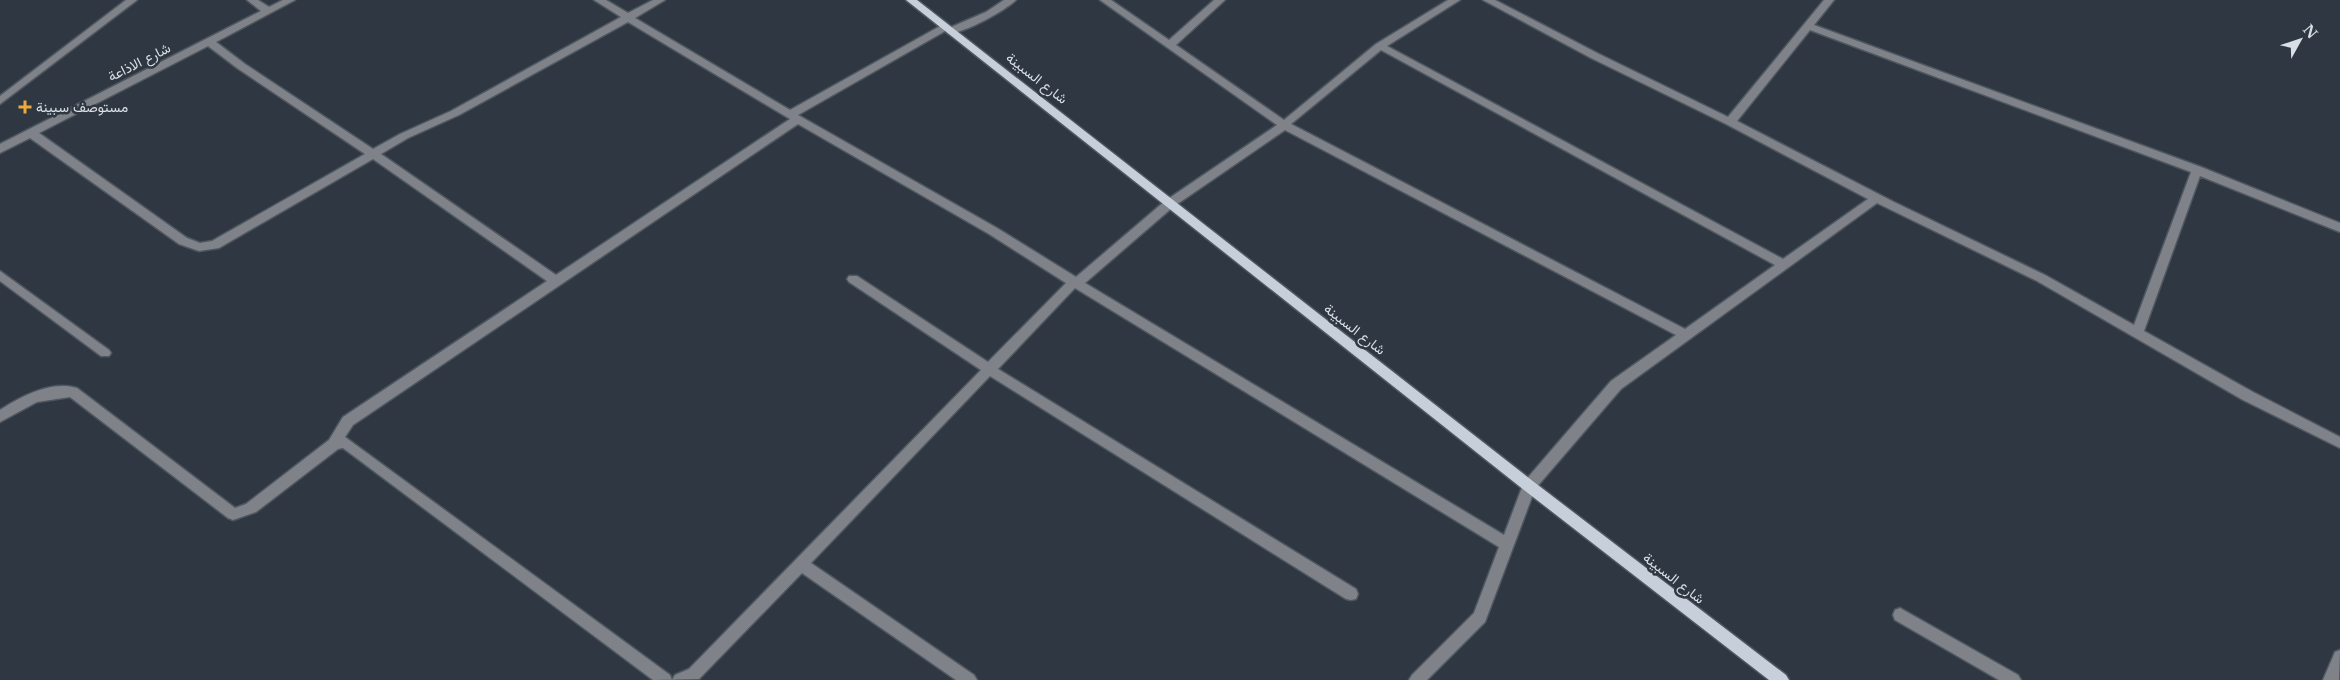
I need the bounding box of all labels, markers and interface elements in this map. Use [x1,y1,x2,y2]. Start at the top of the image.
north arrow [2275,15,2325,65]
text: N [2299,21,2321,42]
street label: شارع الاذاعة [105,39,174,87]
street label: شارع السبينة [1001,48,1071,109]
place label: مستوصف سبينة [36,98,128,116]
marker: مستوصف سبينة [18,100,32,114]
street label: شارع السبينة [1319,299,1389,360]
street label: شارع السبينة [1638,548,1708,609]

